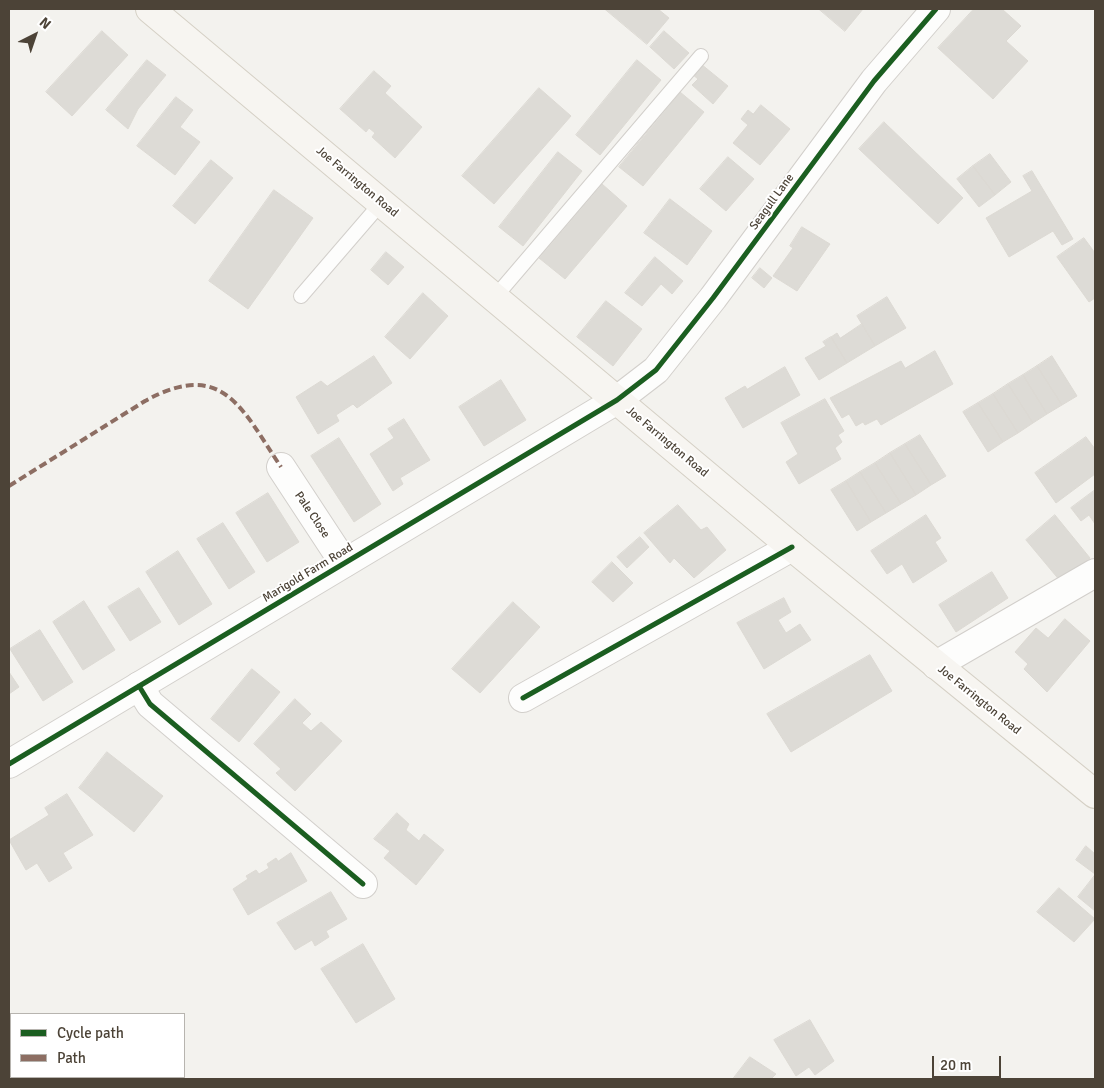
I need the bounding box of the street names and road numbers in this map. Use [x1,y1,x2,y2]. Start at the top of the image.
street label: Joe Farrington Road [313,144,401,220]
street label: Seagull Lane [747,171,797,233]
street label: Joe Farrington Road [623,404,711,480]
street label: Pale Close [291,489,333,541]
street label: Marigold Farm Road [260,540,356,606]
street label: Joe Farrington Road [935,662,1023,738]

